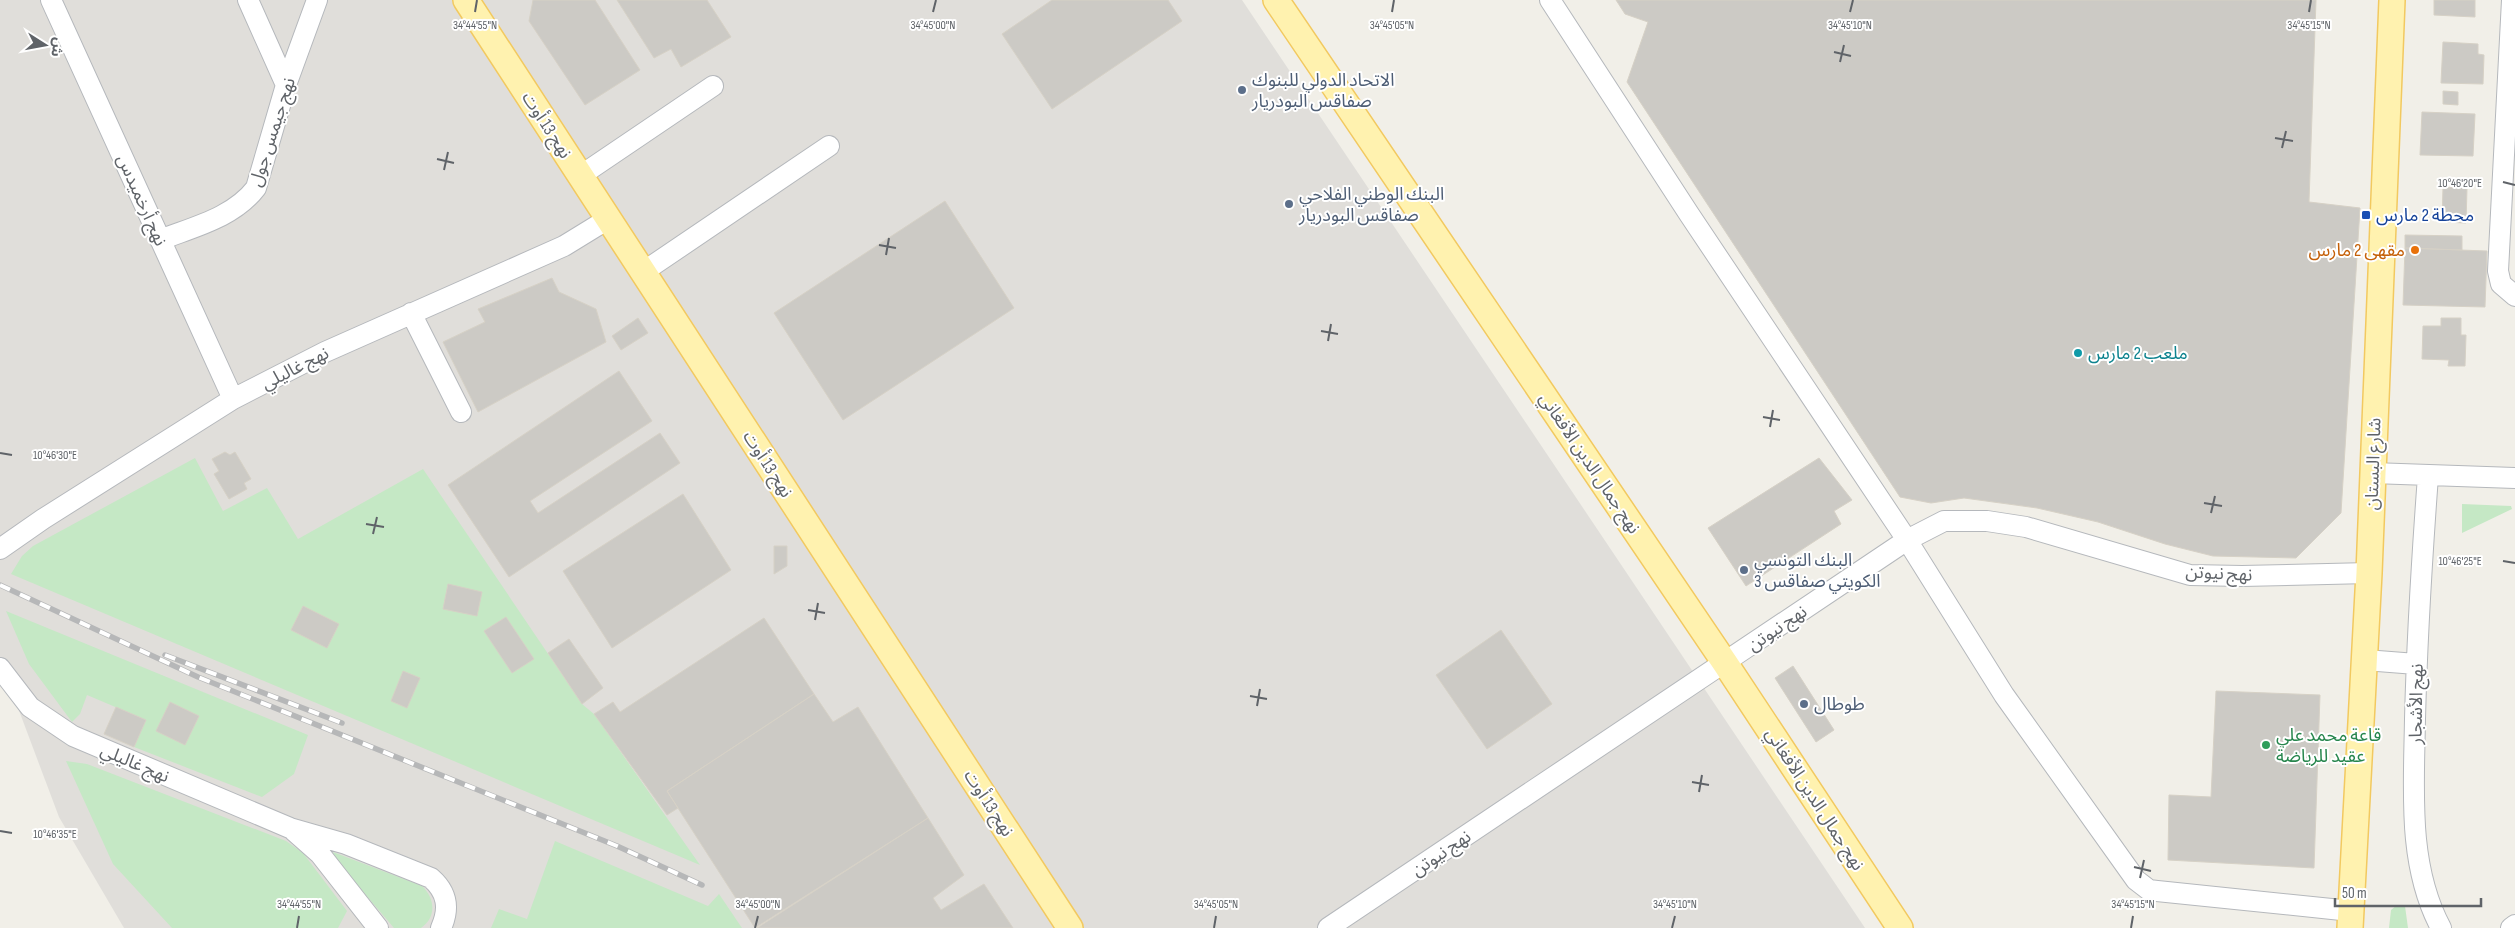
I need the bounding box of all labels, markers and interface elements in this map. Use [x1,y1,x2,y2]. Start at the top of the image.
text: 34°44'55"N [453,18,497,33]
text: 34°45'00"N [910,18,956,33]
text: 34°45'05"N [1370,18,1414,33]
text: 34°45'10"N [1828,18,1872,33]
text: 34°45'15"N [2287,18,2331,33]
north arrow [20,20,70,70]
text: ش [47,36,67,58]
place label: الاتحاد الدولي للبنوك صفاقس البودريار [1251,70,1394,112]
street label: نهج جيمس جول [245,75,302,190]
marker: الاتحاد الدولي للبنوك صفاقس البودريار [1236,84,1248,96]
street label: نهج 13 أوت [516,87,577,164]
street label: نهج أرخميدس [110,151,172,250]
text: 10°46'20"E [2438,176,2482,191]
place label: البنك الوطني الفلاحي صفاقس البودريار [1298,184,1444,226]
marker: البنك الوطني الفلاحي صفاقس البودريار [1283,198,1295,210]
place label: محطة 2 مارس [2376,205,2474,226]
marker: محطة 2 مارس [2360,209,2372,221]
place label: مقهى 2 مارس [2309,240,2405,261]
marker: مقهى 2 مارس [2409,244,2421,256]
street label: نهج غاليلي [258,343,333,396]
place label: ملعب 2 مارس [2088,343,2188,364]
marker: ملعب 2 مارس [2072,347,2084,359]
street label: نهج جمال الدين الأفغاني [1533,389,1645,539]
street label: شارع البستان [2361,417,2389,511]
street label: نهج 13 أوت [737,426,798,503]
text: 10°46'30"E [33,448,77,463]
place label: البنك التونسي الكويتي صفاقس 3 [1754,550,1881,594]
text: 10°46'25"E [2438,554,2482,569]
street label: نهج نيوتن [2185,561,2253,588]
marker: البنك التونسي الكويتي صفاقس 3 [1738,564,1750,576]
street label: نهج نيوتن [1744,601,1812,658]
street label: نهج الأشجار [2405,663,2430,746]
place label: طوطال [1814,694,1865,715]
marker: طوطال [1798,698,1810,710]
street label: نهج جمال الدين الأفغاني [1759,724,1868,876]
place label: قاعة محمد علي عقيد للرياضة [2276,725,2381,767]
marker: قاعة محمد علي عقيد للرياضة [2260,739,2272,751]
street label: نهج غاليلي [96,740,172,789]
street label: نهج 13 أوت [958,765,1019,842]
street label: نهج نيوتن [1408,826,1476,883]
text: 10°46'35"E [33,827,77,842]
scale bar [2335,876,2481,908]
text: 50 m [2342,884,2367,903]
text: 34°44'55"N [277,897,321,912]
text: 34°45'00"N [735,897,781,912]
text: 34°45'05"N [1194,897,1238,912]
text: 34°45'10"N [1653,897,1697,912]
text: 34°45'15"N [2111,897,2155,912]

